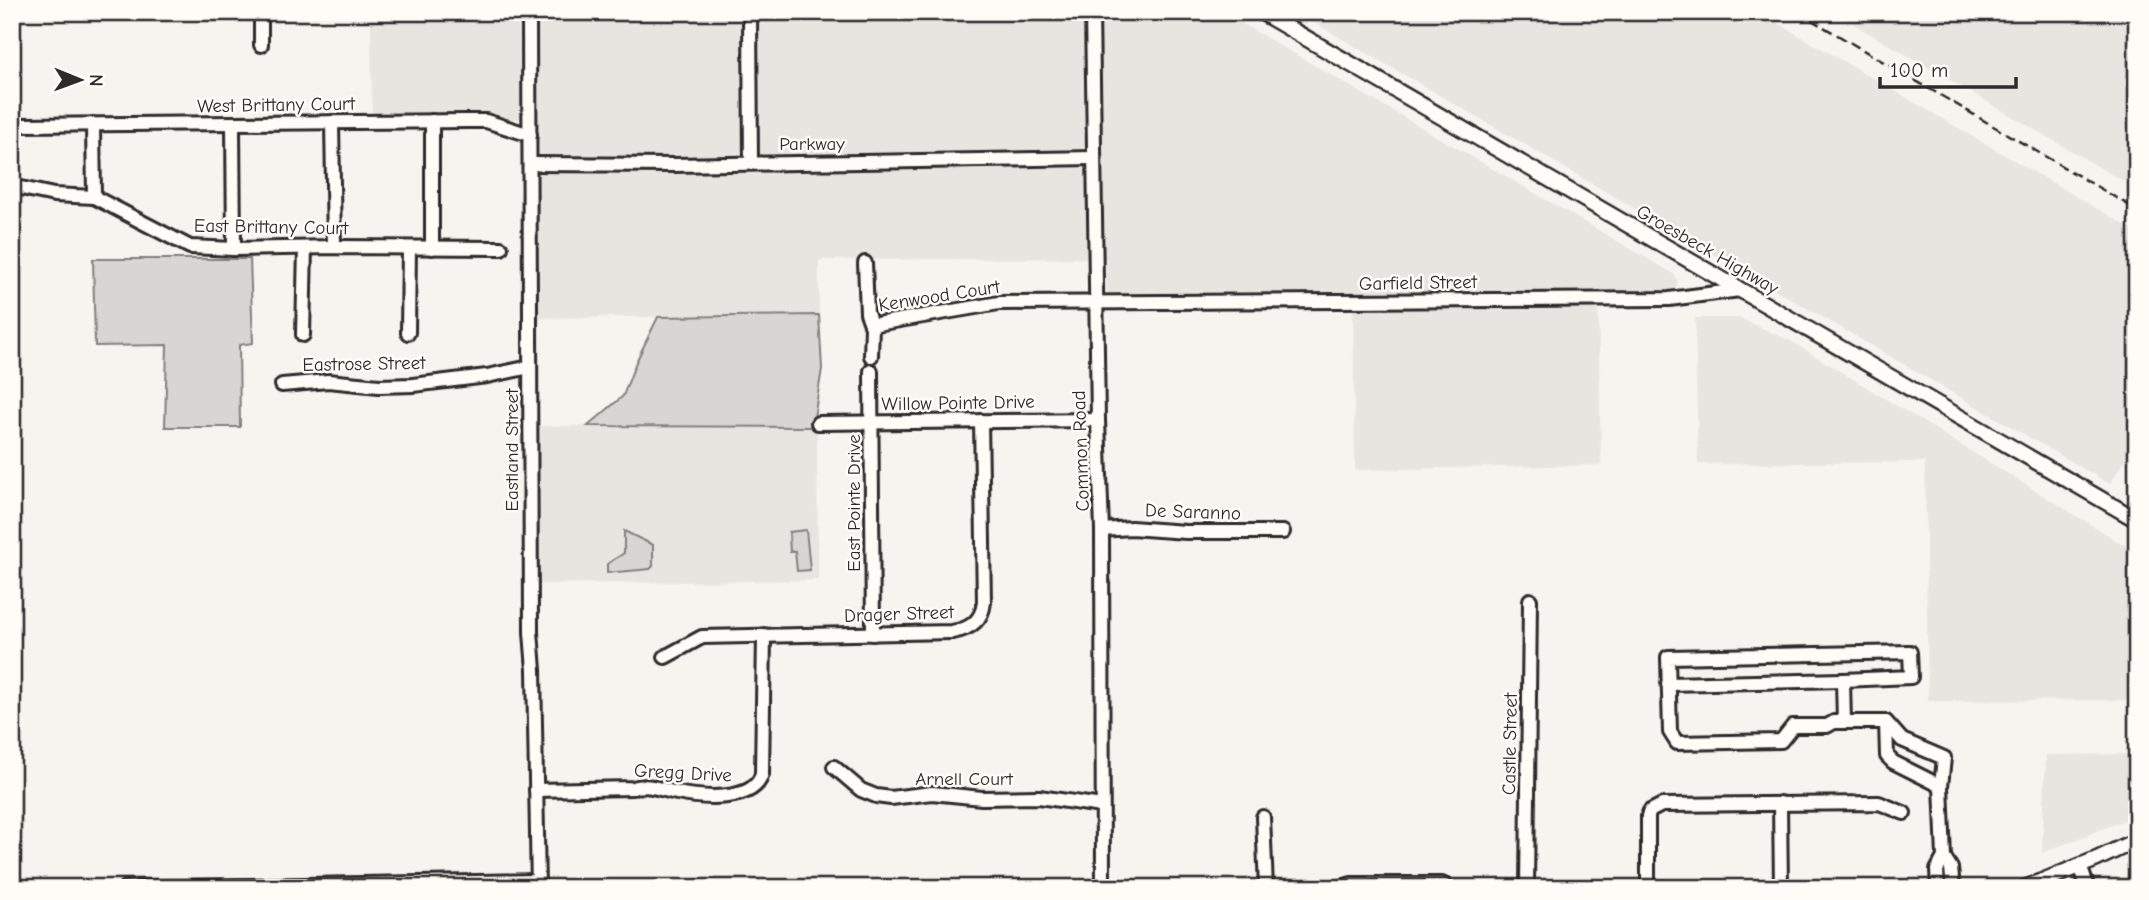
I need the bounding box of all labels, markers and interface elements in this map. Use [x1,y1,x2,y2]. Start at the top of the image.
north arrow [46,46,116,116]
scale bar [1880,46,2016,90]
text: 100 m [1890,58,1948,82]
text: N [85,74,107,87]
street label: West Brittany Court [197,93,356,117]
street label: Parkway [779,133,845,155]
street label: Groesbeck Highway [1633,200,1783,300]
street label: East Brittany Court [194,215,349,239]
street label: Garfield Street [1359,271,1478,295]
street label: Kenwood Court [877,275,1002,316]
street label: Eastrose Street [302,352,426,376]
street label: Eastland Street [501,388,523,512]
street label: Common Road [1068,390,1094,512]
street label: Willow Pointe Drive [881,391,1035,415]
street label: East Pointe Drive [843,434,865,572]
street label: De Saranno [1145,499,1241,525]
street label: Drager Street [844,601,955,627]
street label: Castle Street [1498,692,1522,795]
street label: Gregg Drive [634,759,732,787]
street label: Arnell Court [915,768,1013,790]

